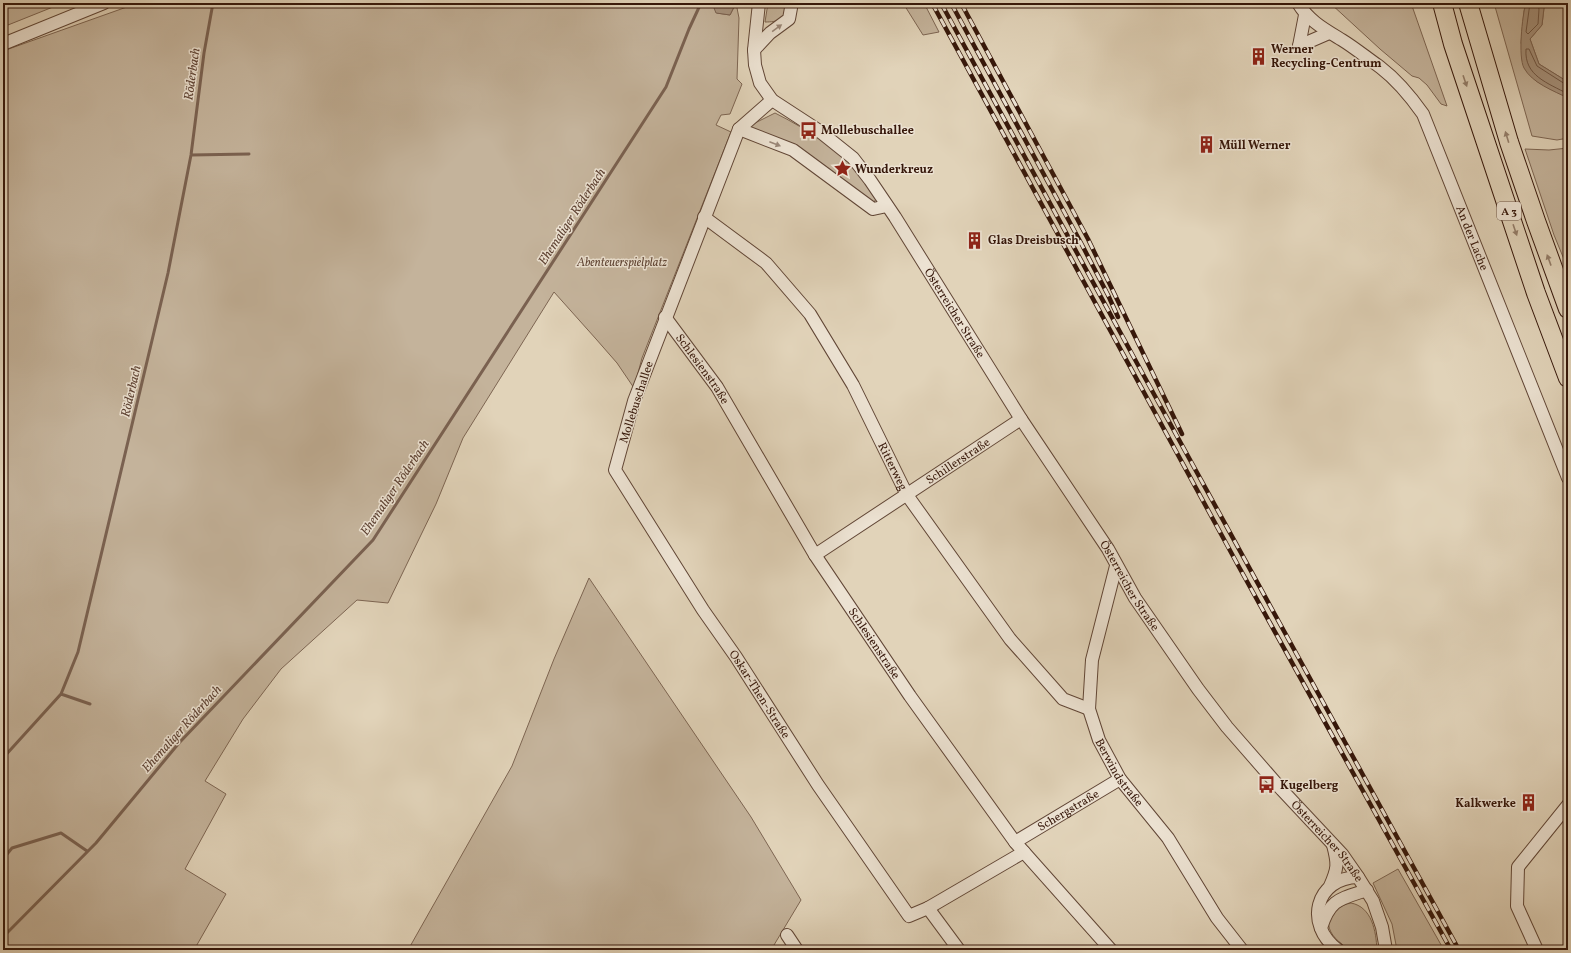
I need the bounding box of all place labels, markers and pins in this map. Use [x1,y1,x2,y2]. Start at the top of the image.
place label: Werner Recycling-Centrum [1271,42,1382,72]
building icon: Werner Recycling-Centrum [1248,46,1268,66]
bus stop icon: Mollebuschallee [798,120,818,140]
place label: Mollebuschallee [821,123,914,139]
building icon: Müll Werner [1196,135,1216,155]
place label: Müll Werner [1219,138,1291,154]
place icon: Wunderkreuz [832,159,852,179]
place label: Wunderkreuz [855,162,933,178]
building icon: Glas Dreisbusch [965,230,985,250]
place label: Glas Dreisbusch [988,233,1079,249]
bus stop icon: Kugelberg [1257,775,1277,795]
place label: Kugelberg [1280,778,1339,794]
building icon: Kalkwerke [1519,793,1539,813]
place label: Kalkwerke [1455,796,1516,812]

